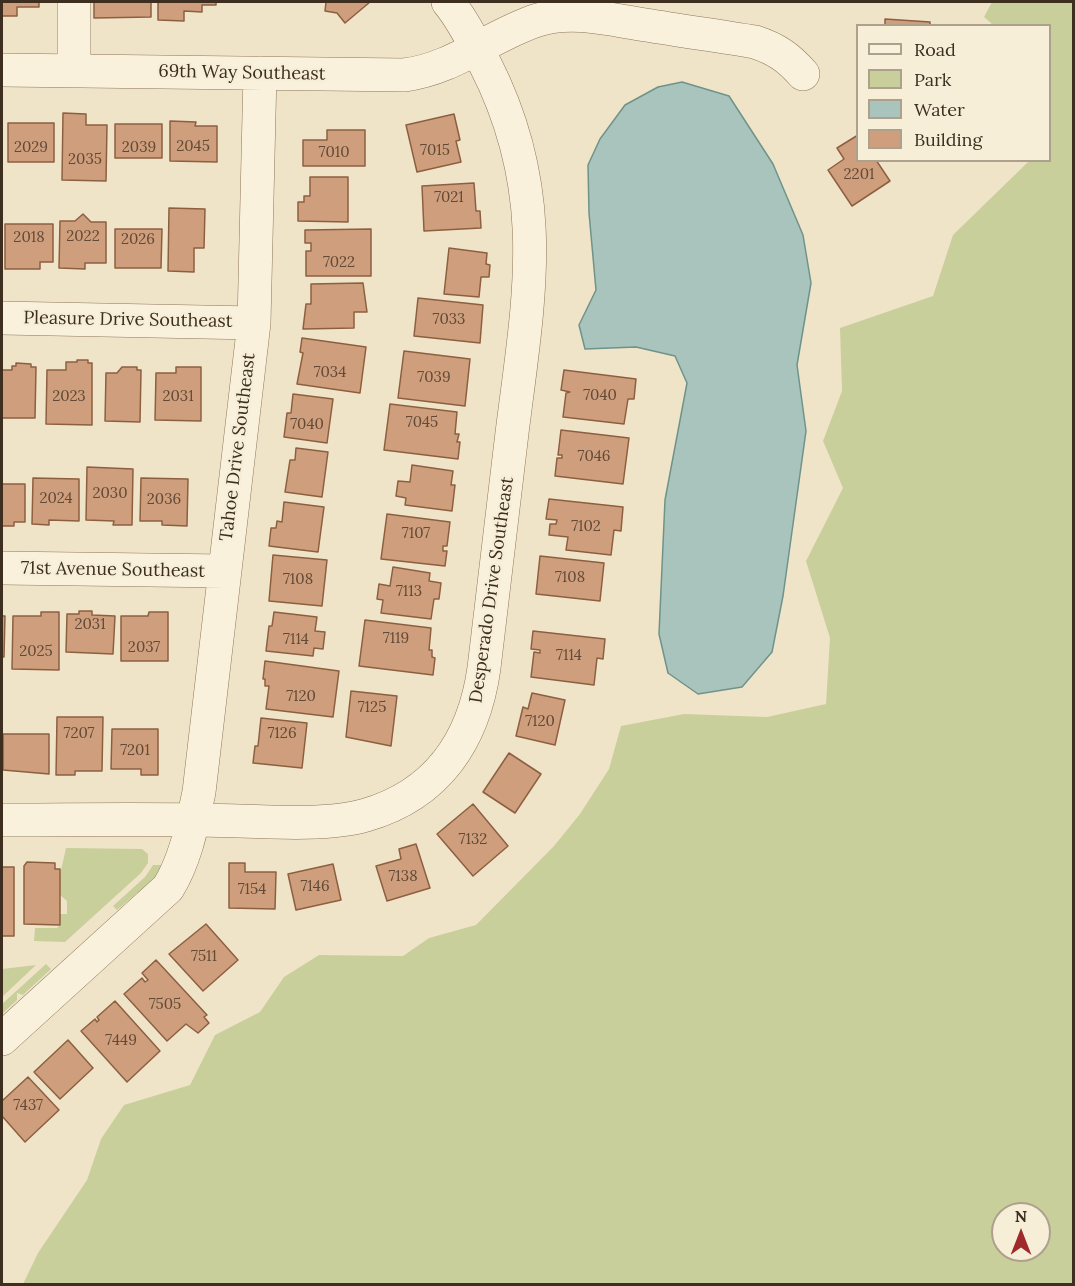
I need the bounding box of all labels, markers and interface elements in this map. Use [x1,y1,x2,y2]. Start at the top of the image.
legend [856,24,1051,162]
text: Road [914,38,956,61]
street label: 69th Way Southeast [158,61,326,85]
text: Park [914,68,951,91]
text: Water [914,98,965,121]
text: Building [914,128,982,151]
house number: 2045 [176,138,210,156]
house number: 2029 [14,139,48,157]
house number: 2039 [122,139,156,157]
house number: 7015 [420,142,450,160]
house number: 7010 [318,144,350,162]
house number: 2035 [68,151,102,169]
house number: 2201 [844,166,874,184]
house number: 7021 [434,189,464,207]
house number: 2022 [66,228,100,246]
house number: 2018 [13,229,45,247]
house number: 2026 [121,231,155,249]
house number: 7022 [323,254,355,272]
street label: Pleasure Drive Southeast [23,307,233,333]
house number: 7033 [433,311,465,329]
street label: Tahoe Drive Southeast [216,352,260,542]
house number: 7034 [314,364,346,382]
house number: 7039 [417,369,451,387]
house number: 7040 [583,387,617,405]
house number: 2023 [52,388,86,406]
house number: 2031 [162,388,194,406]
house number: 7045 [406,414,438,432]
house number: 7040 [290,416,324,434]
house number: 7046 [577,448,611,466]
street label: Desperado Drive Southeast [465,475,519,705]
house number: 2030 [92,485,128,503]
house number: 2024 [39,490,73,508]
house number: 2036 [147,491,181,509]
house number: 7102 [571,518,601,536]
house number: 7107 [402,525,430,543]
street label: 71st Avenue Southeast [21,558,205,582]
house number: 7108 [555,569,585,587]
house number: 7108 [283,571,313,589]
house number: 7113 [396,583,422,601]
house number: 2031 [74,616,106,634]
house number: 7119 [383,630,409,648]
house number: 7114 [283,631,309,649]
house number: 2037 [128,639,160,657]
house number: 2025 [19,643,53,661]
house number: 7114 [556,647,582,665]
house number: 7120 [286,688,316,706]
house number: 7125 [358,699,386,717]
house number: 7120 [525,713,555,731]
house number: 7207 [64,725,94,743]
house number: 7126 [267,725,297,743]
house number: 7201 [120,742,150,760]
house number: 7132 [459,831,487,849]
house number: 7138 [388,868,418,886]
house number: 7146 [300,878,330,896]
house number: 7154 [238,881,266,899]
house number: 7511 [191,948,217,966]
house number: 7505 [149,996,181,1014]
house number: 7449 [105,1032,137,1050]
house number: 7437 [13,1097,43,1115]
north arrow [991,1202,1051,1262]
text: N [1015,1206,1027,1226]

